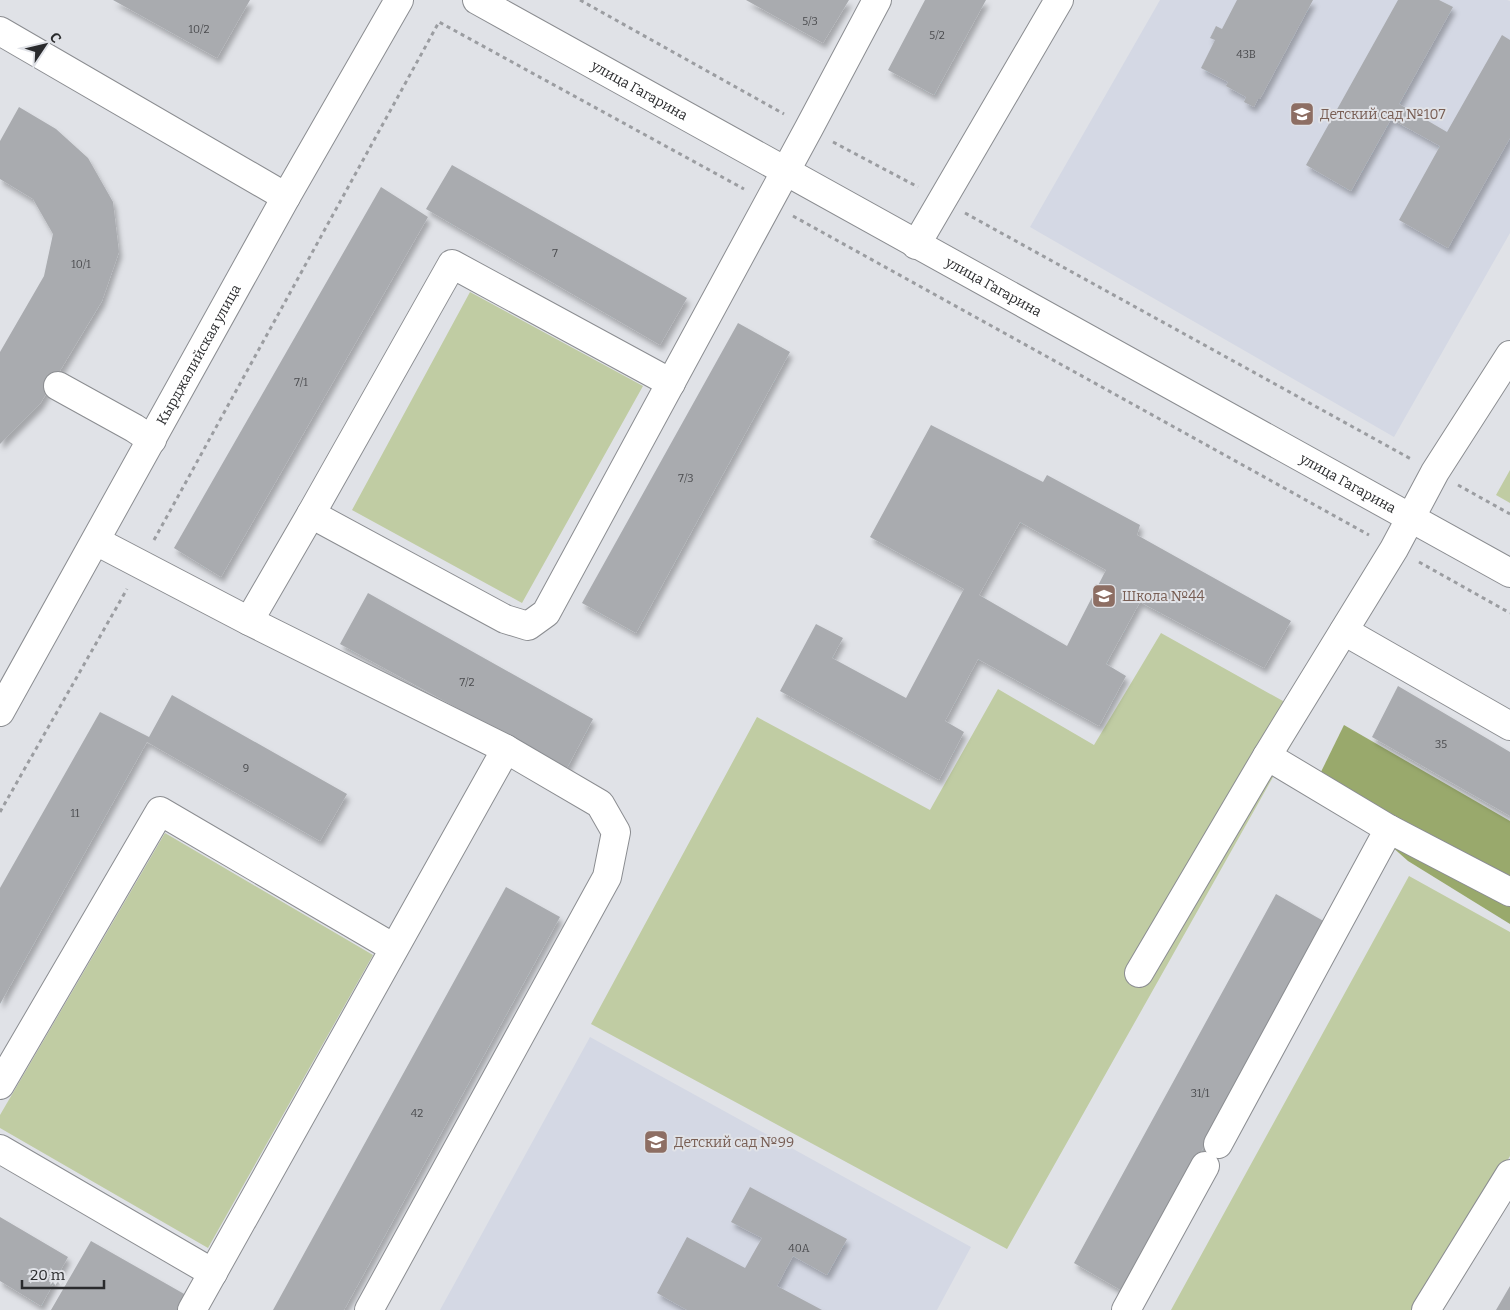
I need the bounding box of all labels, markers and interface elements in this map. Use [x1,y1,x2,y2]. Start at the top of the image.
house number: 5/3 [802,15,818,28]
north arrow [20,20,70,70]
house number: 10/2 [189,23,209,36]
text: С [46,29,65,46]
house number: 5/2 [929,29,945,42]
house number: 43В [1236,48,1256,61]
street label: улица Гагарина [587,57,691,124]
school or university icon: Детский сад №107 [1289,101,1315,127]
place label: Детский сад №107 [1320,106,1445,123]
house number: 7 [552,247,558,260]
street label: улица Гагарина [942,253,1045,321]
house number: 10/1 [71,258,91,271]
street label: Кырджалийская улица [153,281,245,428]
house number: 7/1 [294,376,308,389]
street label: улица Гагарина [1296,450,1399,517]
house number: 7/3 [678,472,694,485]
school or university icon: Школа №44 [1091,583,1117,609]
place label: Школа №44 [1122,588,1205,605]
house number: 7/2 [460,676,474,689]
house number: 35 [1435,738,1447,751]
house number: 9 [243,762,249,775]
house number: 11 [71,807,80,820]
house number: 31/1 [1191,1087,1210,1100]
house number: 42 [411,1107,423,1120]
school or university icon: Детский сад №99 [643,1129,669,1155]
place label: Детский сад №99 [674,1134,794,1151]
house number: 40А [788,1242,810,1255]
scale bar [22,1258,105,1290]
text: 20 m [30,1266,66,1284]

